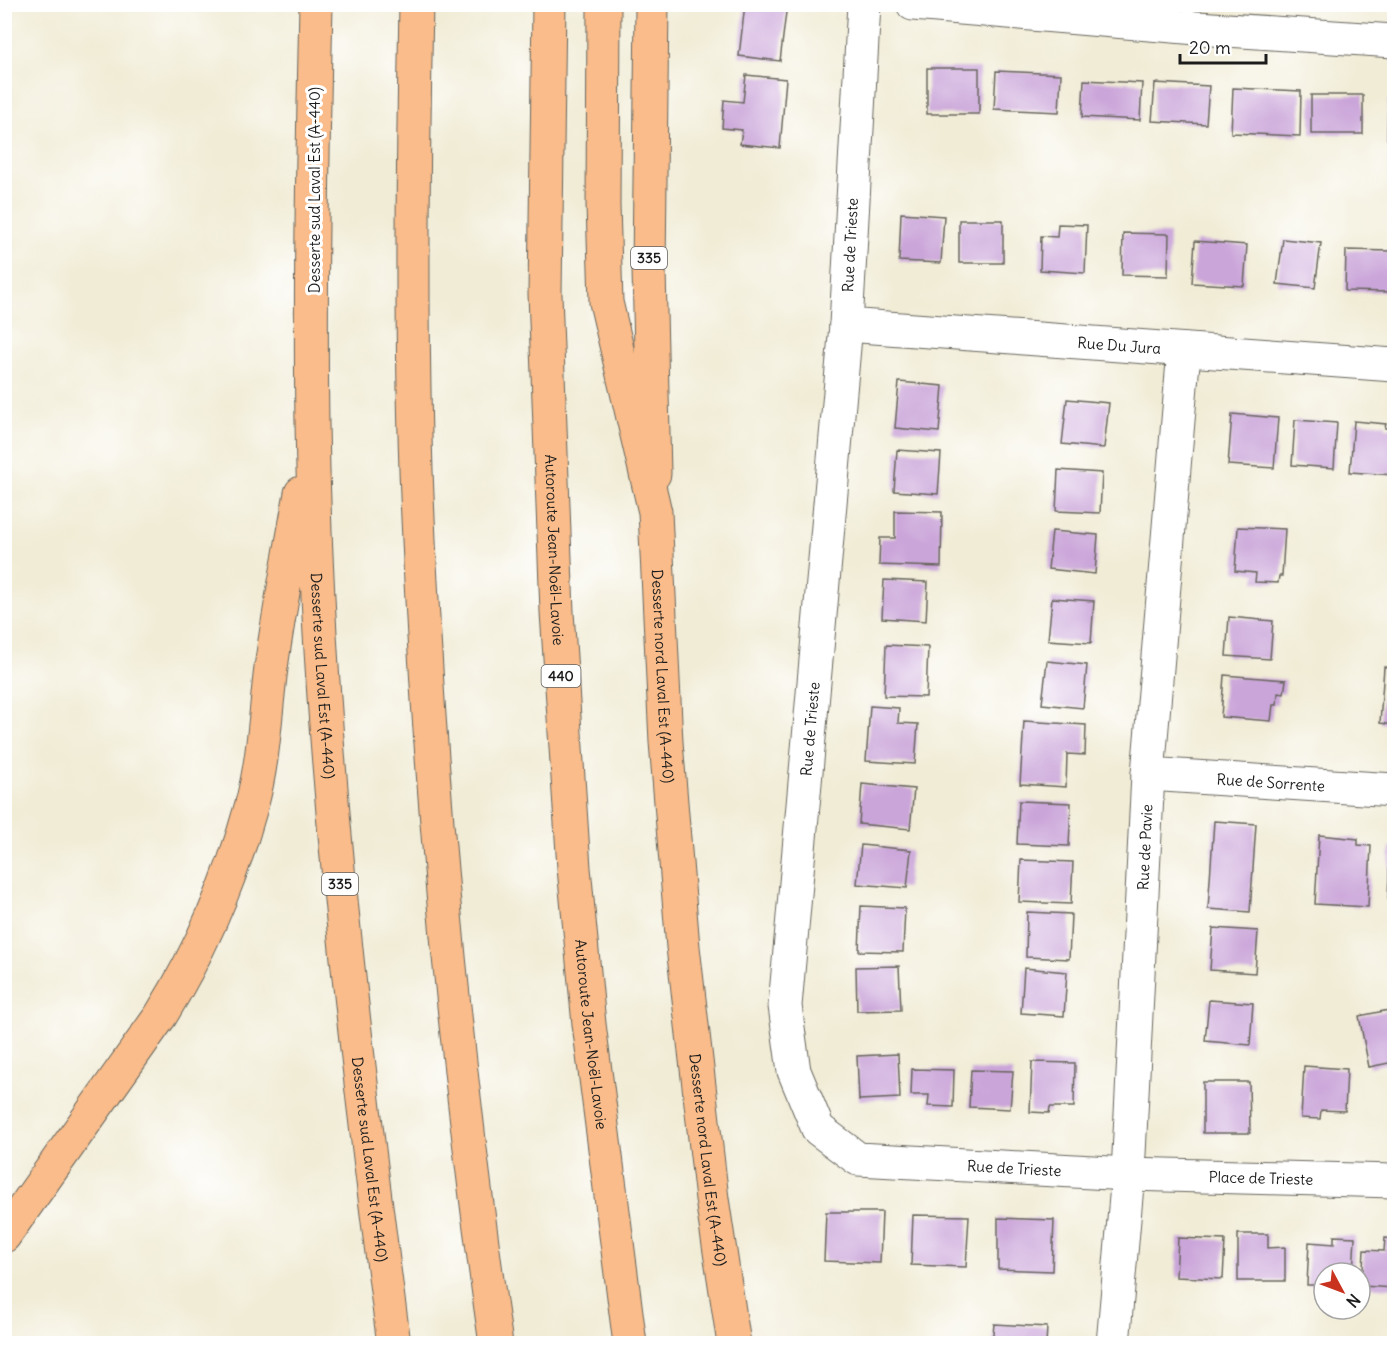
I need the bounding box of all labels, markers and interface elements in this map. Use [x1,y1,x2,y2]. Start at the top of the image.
scale bar [1180,27,1266,65]
text: 20 m [1189,36,1231,59]
street label: Desserte sud Laval Est (A-440) [305,87,324,293]
street label: Rue de Trieste [838,197,862,293]
road number: 335 [631,247,667,269]
street label: Rue Du Jura [1077,332,1162,357]
street label: Autoroute Jean-Noël-Lavoie [542,454,569,646]
street label: Desserte nord Laval Est (A-440) [648,569,679,784]
street label: Desserte sud Laval Est (A-440) [307,572,340,779]
road number: 440 [542,665,580,687]
street label: Rue de Trieste [796,681,824,777]
street label: Rue de Sorrente [1216,769,1325,795]
street label: Rue de Pavie [1133,804,1156,891]
road number: 335 [322,873,358,895]
street label: Autoroute Jean-Noël-Lavoie [571,938,612,1130]
street label: Desserte nord Laval Est (A-440) [686,1053,732,1267]
street label: Desserte sud Laval Est (A-440) [348,1056,393,1263]
street label: Rue de Trieste [966,1156,1062,1180]
street label: Place de Trieste [1208,1167,1313,1188]
north arrow [1312,1261,1372,1321]
text: N [1342,1290,1364,1312]

